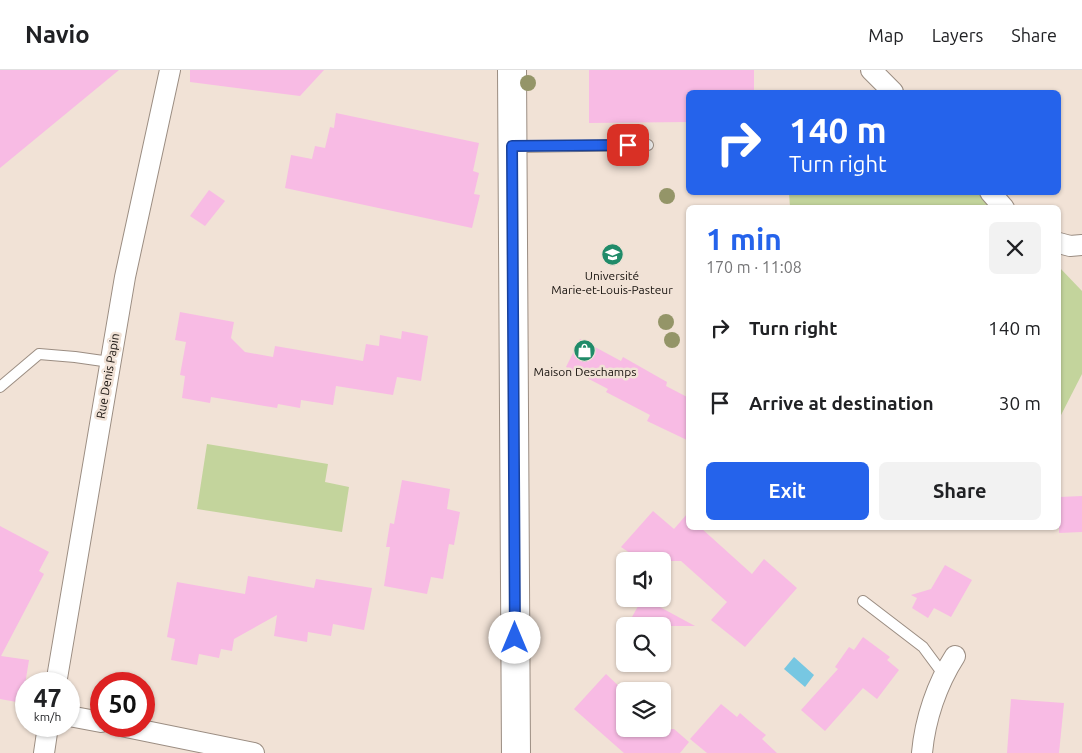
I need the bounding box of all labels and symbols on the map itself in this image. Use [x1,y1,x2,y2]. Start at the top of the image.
pin [607,124,649,166]
school or university icon: Université Marie-et-Louis-Pasteur [600,243,624,267]
place label: Université Marie-et-Louis-Pasteur [551,269,673,296]
street label: Rue Denis Papin [94,332,121,420]
shop icon: Maison Deschamps [573,339,597,363]
place label: Maison Deschamps [534,365,636,378]
position arrow [488,611,540,663]
speed limit sign: 50 [90,672,155,737]

